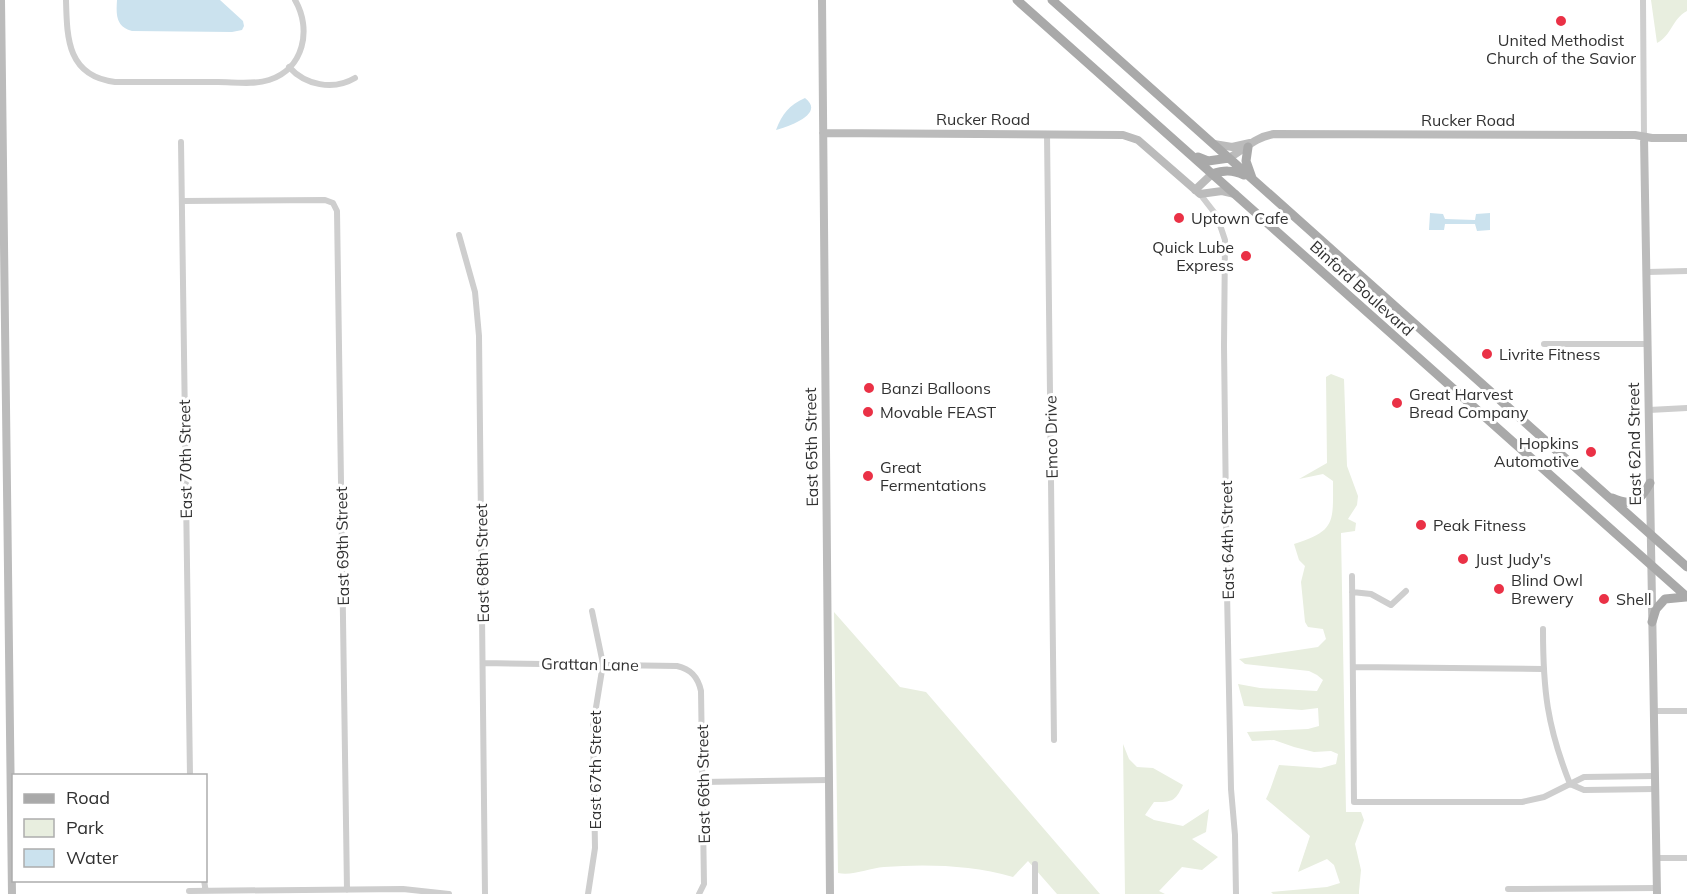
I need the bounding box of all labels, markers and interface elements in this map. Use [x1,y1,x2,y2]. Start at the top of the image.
marker: United Methodist Church of the Savior [1554,14,1568,28]
place label: United Methodist Church of the Savior [1486,30,1636,68]
street label: Rucker Road [936,109,1030,129]
street label: Rucker Road [1421,110,1515,130]
place label: Uptown Cafe [1191,208,1288,228]
marker: Uptown Cafe [1172,211,1186,225]
street label: Binford Boulevard [1306,236,1418,340]
place label: Quick Lube Express [1152,237,1234,275]
marker: Quick Lube Express [1239,249,1253,263]
place label: Livrite Fitness [1499,344,1600,364]
marker: Livrite Fitness [1480,347,1494,361]
place label: Banzi Balloons [881,378,991,398]
marker: Banzi Balloons [862,381,876,395]
street label: East 62nd Street [1623,382,1645,506]
place label: Great Harvest Bread Company [1409,384,1529,422]
street label: East 65th Street [800,387,822,507]
street label: Emco Drive [1040,395,1062,479]
marker: Great Harvest Bread Company [1390,396,1404,410]
street label: East 70th Street [174,399,196,519]
place label: Movable FEAST [880,402,997,422]
marker: Movable FEAST [861,405,875,419]
place label: Hopkins Automotive [1494,433,1579,471]
marker: Hopkins Automotive [1584,445,1598,459]
place label: Great Fermentations [880,457,986,495]
marker: Great Fermentations [861,469,875,483]
street label: East 64th Street [1216,480,1238,600]
street label: East 69th Street [331,486,353,606]
street label: East 68th Street [471,503,493,623]
place label: Peak Fitness [1433,515,1526,535]
marker: Peak Fitness [1414,518,1428,532]
place label: Just Judy's [1475,549,1551,569]
marker: Just Judy's [1456,552,1470,566]
place label: Blind Owl Brewery [1511,570,1583,608]
marker: Blind Owl Brewery [1492,582,1506,596]
place label: Shell [1616,589,1652,609]
marker: Shell [1597,592,1611,606]
street label: Grattan Lane [541,653,639,675]
street label: East 67th Street [585,710,605,830]
street label: East 66th Street [692,724,714,844]
legend [12,774,207,882]
text: Road [66,786,110,809]
text: Park [66,816,105,839]
text: Water [66,846,119,869]

